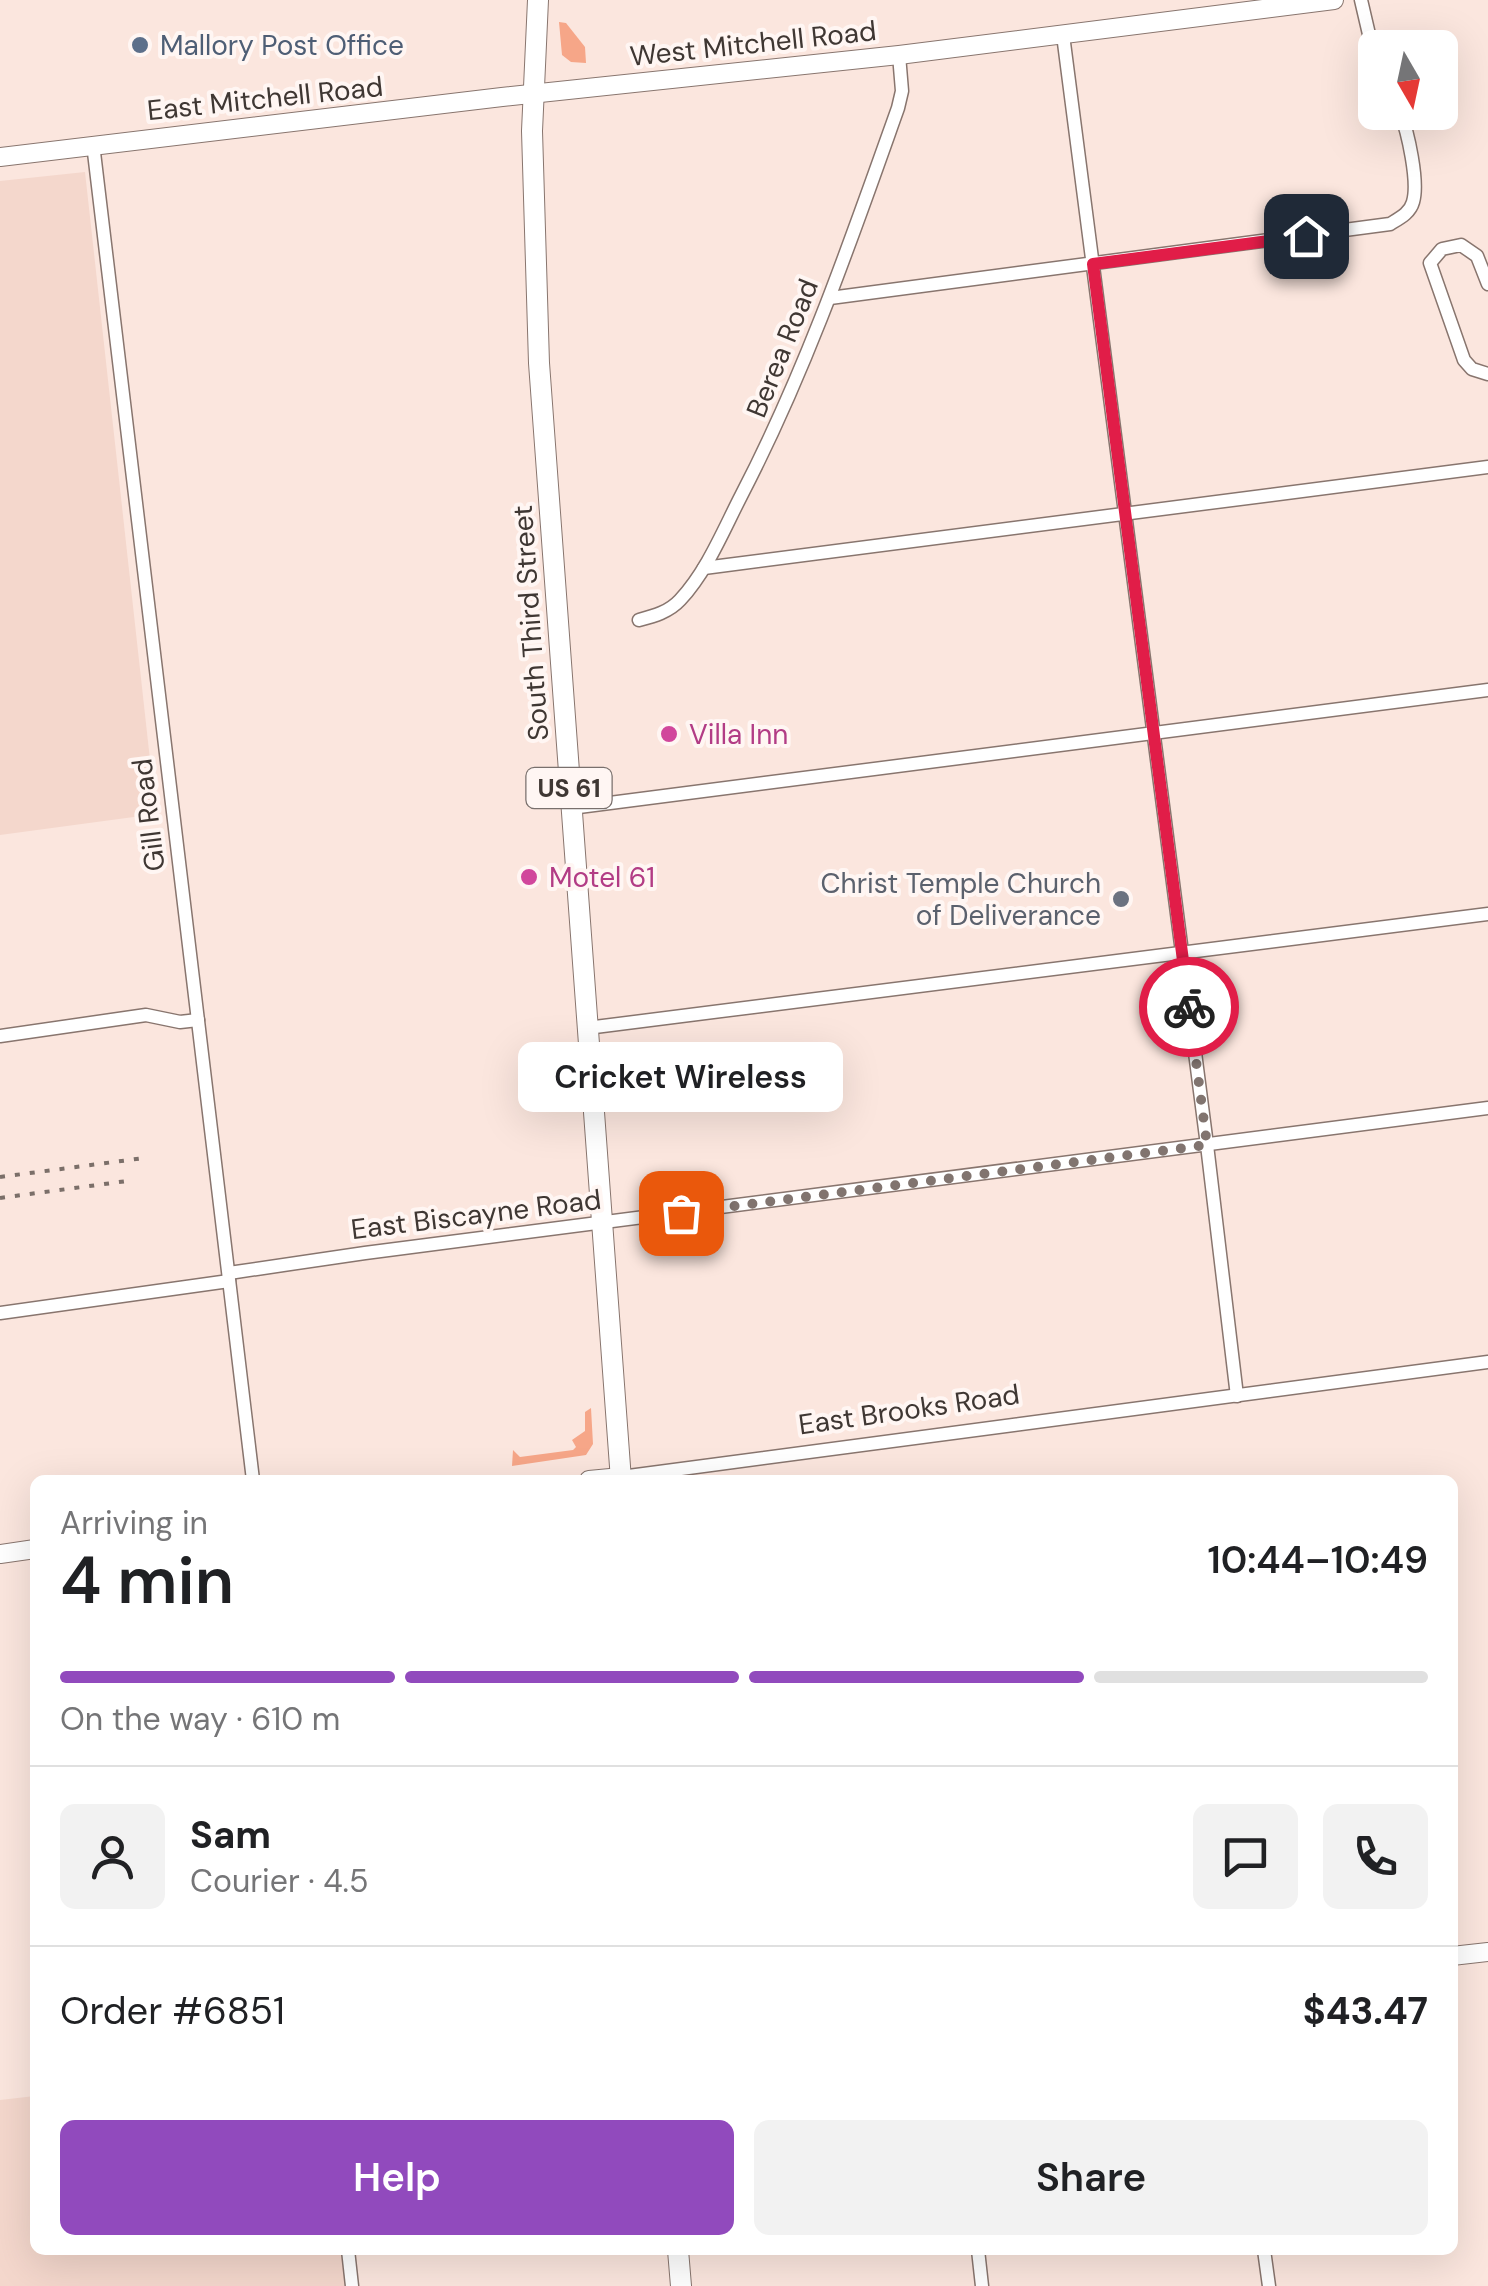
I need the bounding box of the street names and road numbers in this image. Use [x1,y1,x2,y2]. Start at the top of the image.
street label: West Mitchell Road [628,12,878,75]
street label: East Mitchell Road [145,68,385,129]
street label: Berea Road [738,273,827,423]
street label: South Third Street [504,504,557,742]
street label: Gill Road [123,757,174,873]
road number: US 61 [526,768,612,808]
street label: East Biscayne Road [349,1181,603,1248]
street label: East Brooks Road [796,1376,1022,1443]

